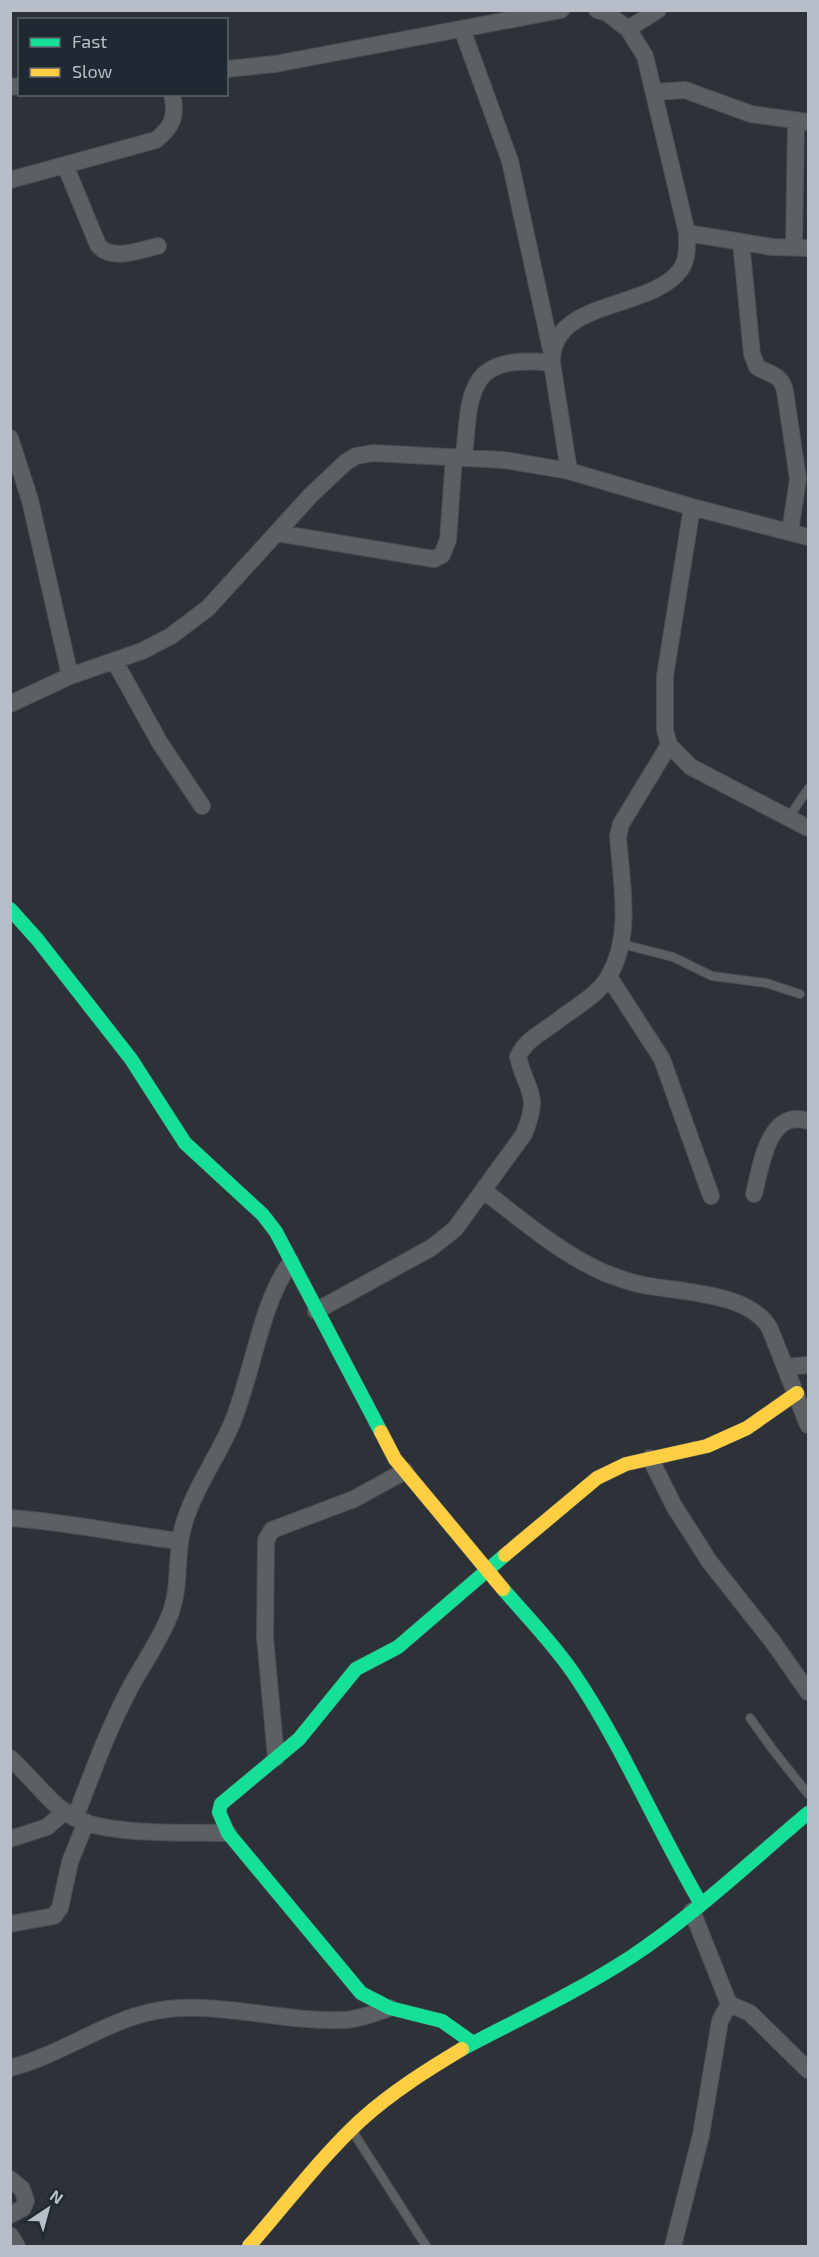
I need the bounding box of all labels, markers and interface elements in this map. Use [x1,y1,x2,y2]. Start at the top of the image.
legend [18,18,228,96]
text: Fast [72,30,107,52]
text: Slow [72,60,113,82]
north arrow [18,2179,78,2239]
text: N [47,2185,67,2208]

